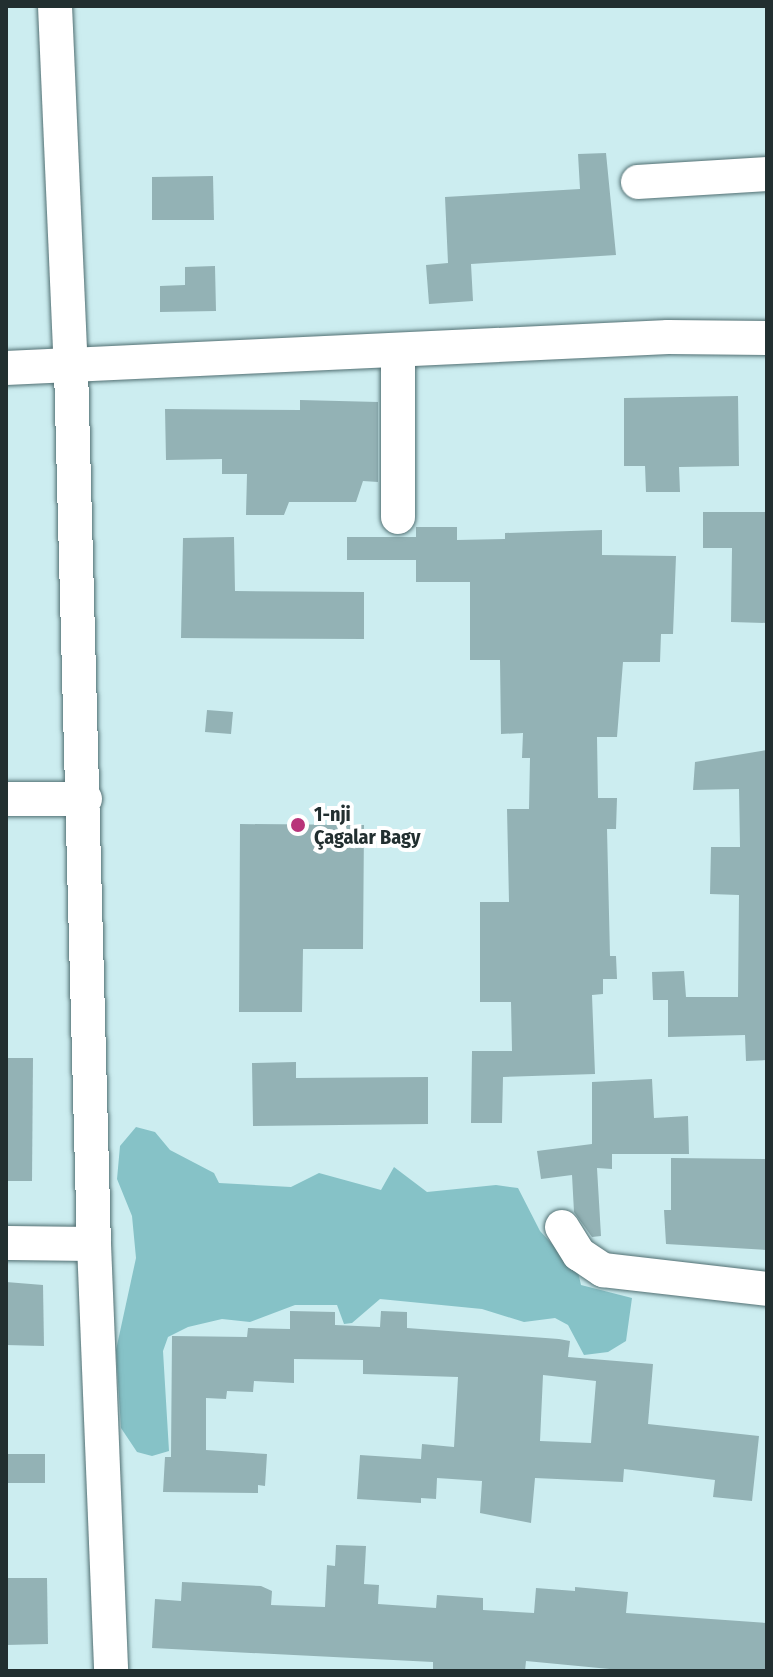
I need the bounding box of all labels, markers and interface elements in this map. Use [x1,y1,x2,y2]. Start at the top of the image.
place label: 1-nji Çagalar Bagy [314,802,420,849]
marker: 1-nji Çagalar Bagy [289,816,307,834]

